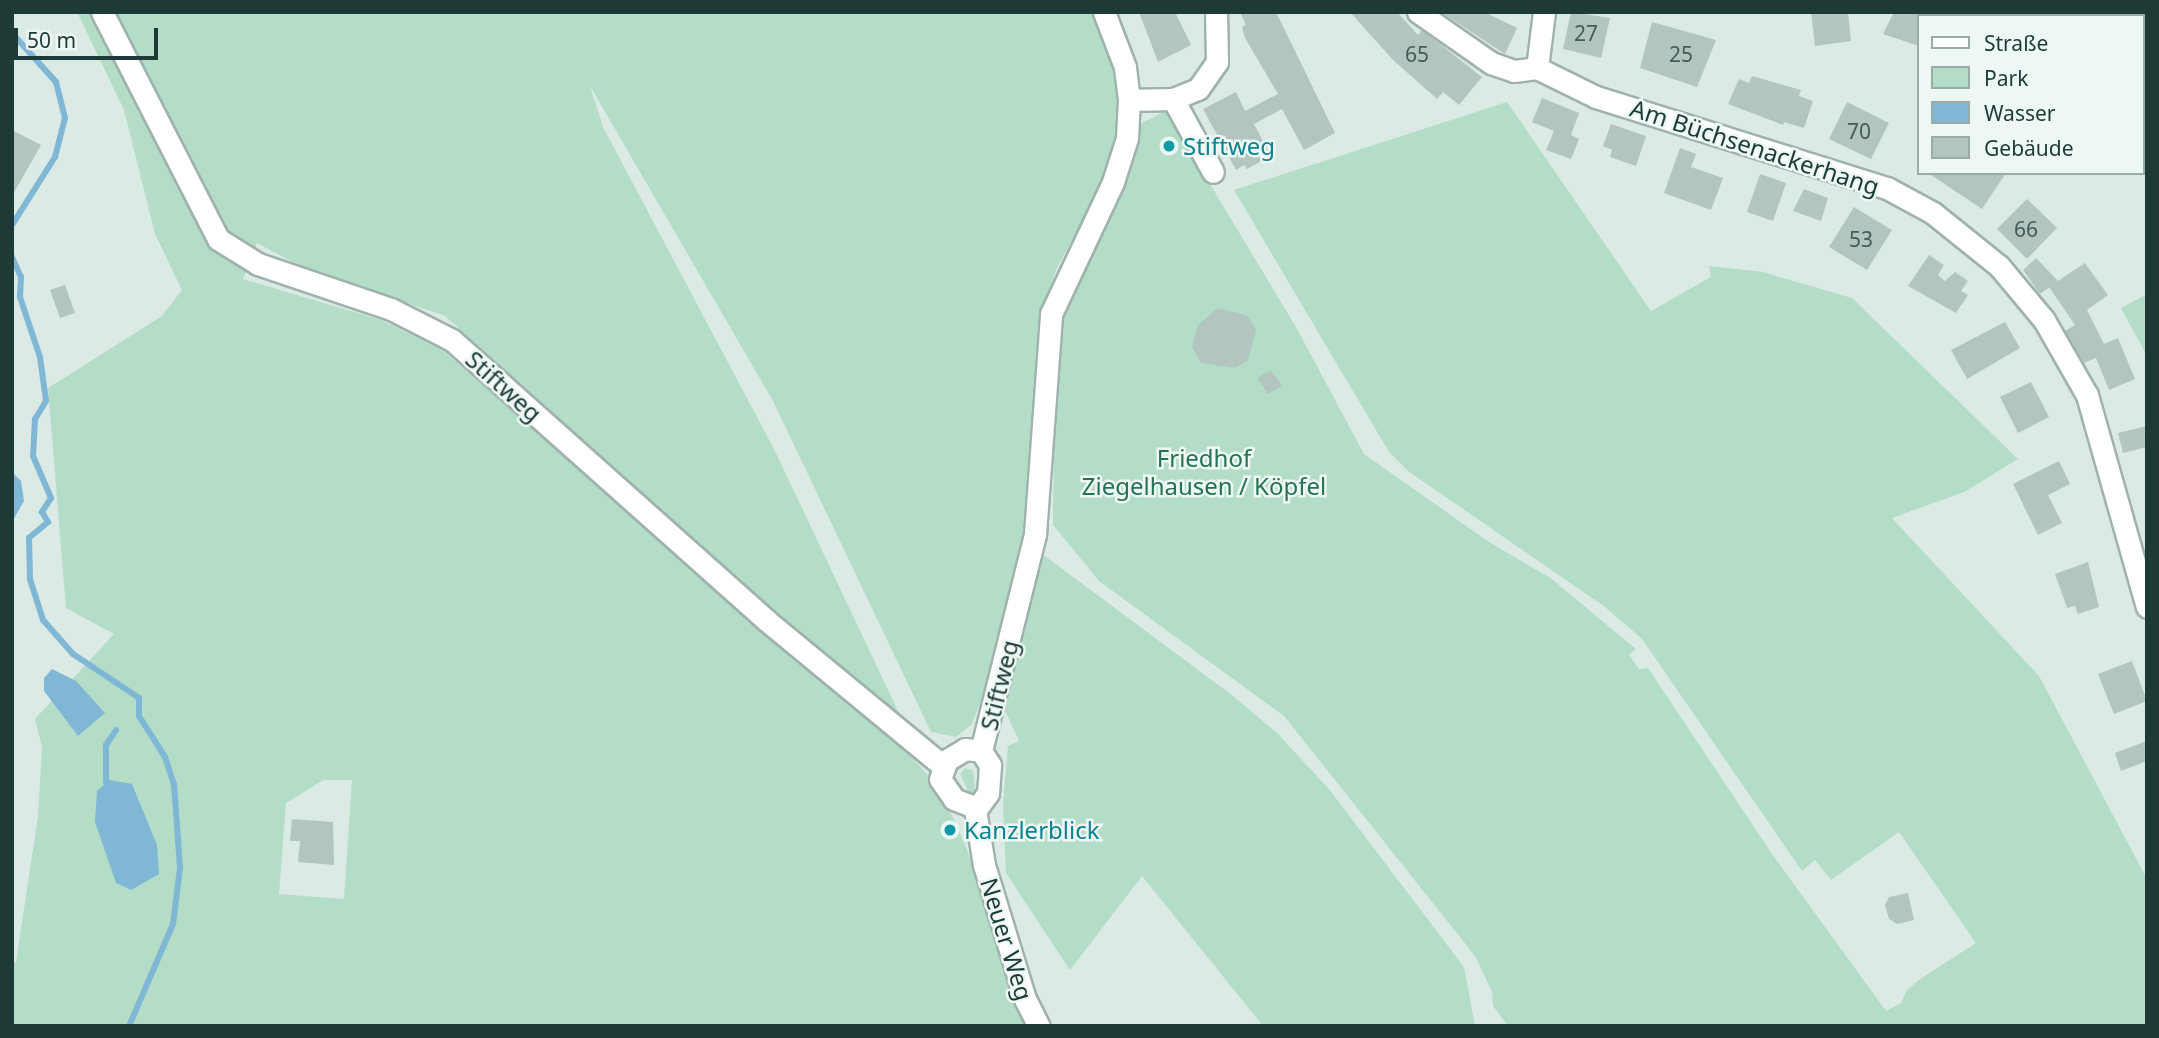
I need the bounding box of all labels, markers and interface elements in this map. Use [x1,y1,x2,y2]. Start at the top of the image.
scale bar [18,14,161,58]
legend [1918,14,2145,175]
house number: 27 [1574,20,1598,46]
text: 50 m [27,26,76,54]
text: Straße [1984,29,2048,57]
house number: 65 [1405,41,1429,67]
house number: 25 [1669,41,1693,67]
text: Park [1984,64,2028,92]
street label: Am Büchsenackerhang [1627,93,1883,201]
text: Wasser [1984,99,2056,127]
house number: 70 [1847,118,1871,144]
place label: Stiftweg [1183,132,1275,160]
text: Gebäude [1984,134,2074,162]
marker: Stiftweg [1161,138,1177,154]
house number: 66 [2014,216,2038,242]
house number: 53 [1849,226,1873,252]
street label: Stiftweg [460,344,548,428]
park label: Friedhof Ziegelhausen / Köpfel [1082,444,1326,500]
street label: Stiftweg [974,637,1024,733]
place label: Kanzlerblick [964,816,1100,844]
marker: Kanzlerblick [942,822,958,838]
street label: Neuer Weg [975,874,1039,1004]

